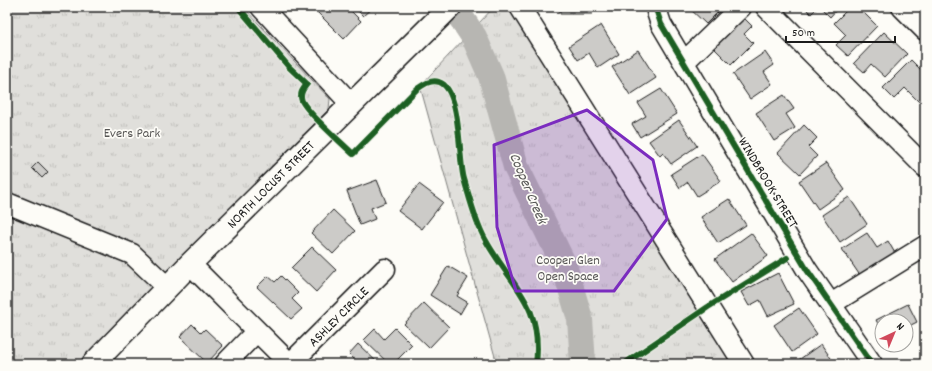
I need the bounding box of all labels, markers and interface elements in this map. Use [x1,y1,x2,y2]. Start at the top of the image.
scale bar [786,18,895,44]
text: 50 m [792,25,815,42]
park label: Evers Park [104,124,161,144]
street label: WINDBROOK STREET [732,134,802,233]
street label: NORTH LOCUST STREET [223,137,320,234]
water label: Cooper Creek [502,150,553,230]
park label: Cooper Glen Open Space [536,251,600,287]
street label: ASHLEY CIRCLE [305,282,375,352]
north arrow [874,313,914,353]
text: N [892,320,907,335]

